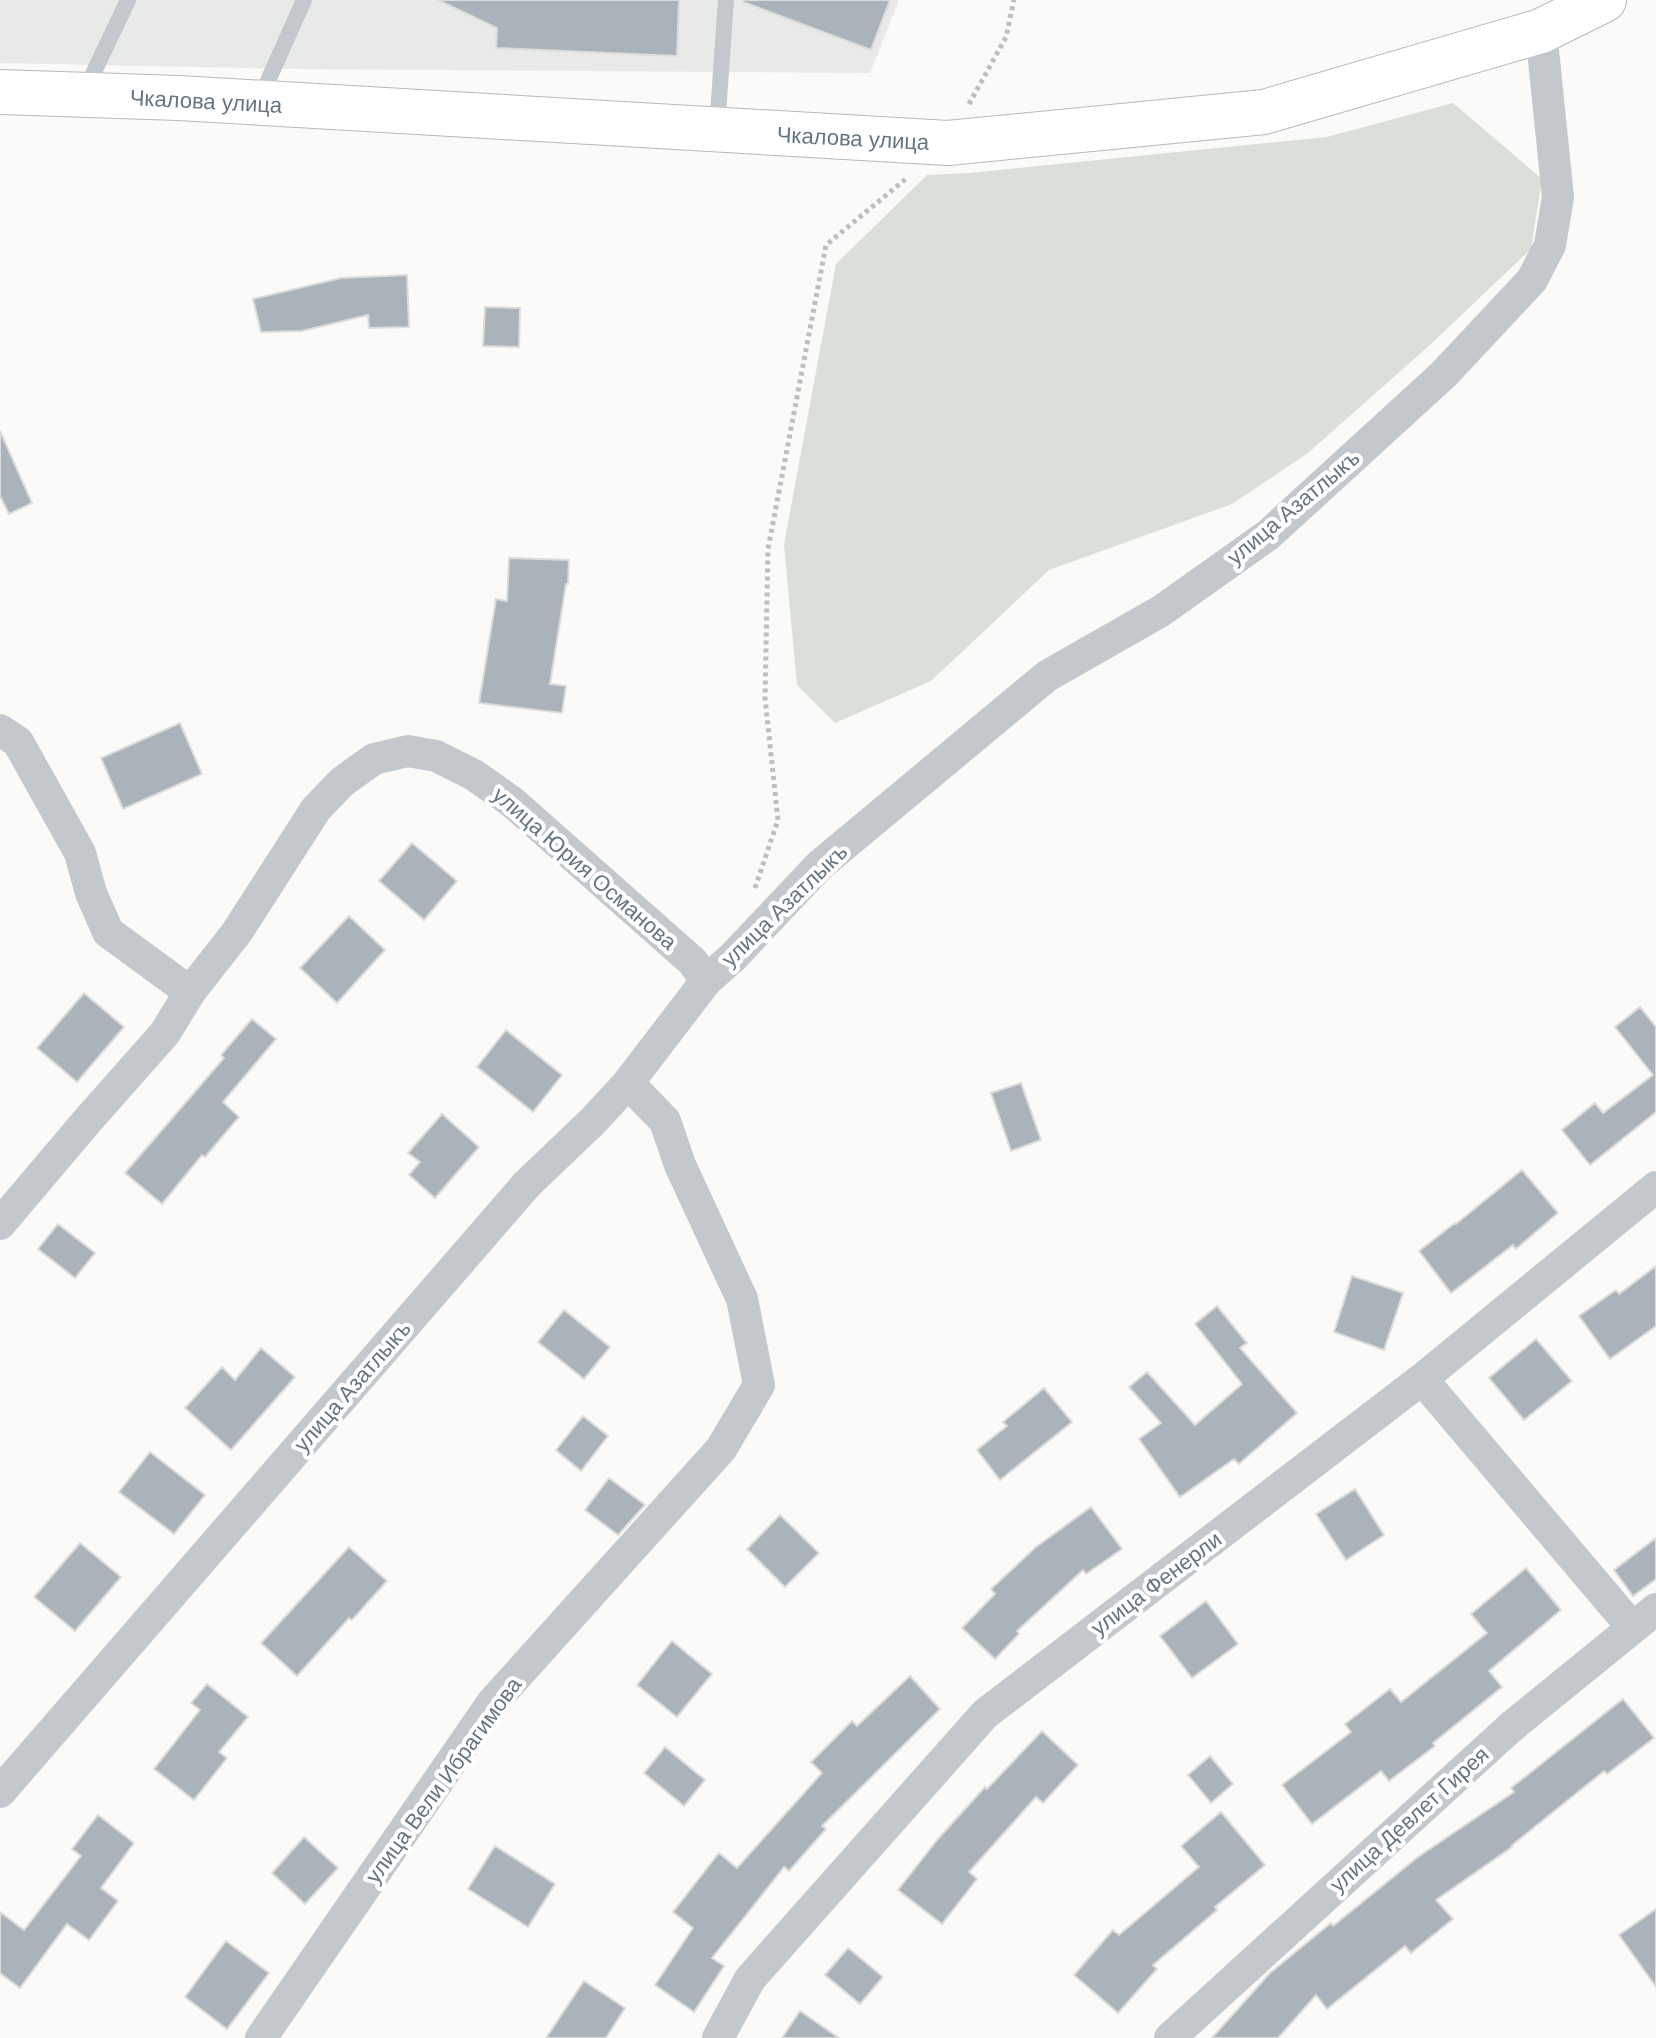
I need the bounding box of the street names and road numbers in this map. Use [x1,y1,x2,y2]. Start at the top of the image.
street label: Чкалова улица [129,85,284,118]
street label: Чкалова улица [776,122,931,155]
street label: улица Азатлыкъ [1222,445,1364,570]
street label: улица Юрия Османова [488,782,682,955]
street label: улица Азатлыкъ [716,839,852,972]
street label: улица Азатлыкъ [289,1316,416,1457]
street label: улица Фенерли [1086,1526,1226,1640]
street label: улица Вели Ибрагимова [360,1672,527,1888]
street label: улица Девлет Гирея [1325,1742,1494,1897]

